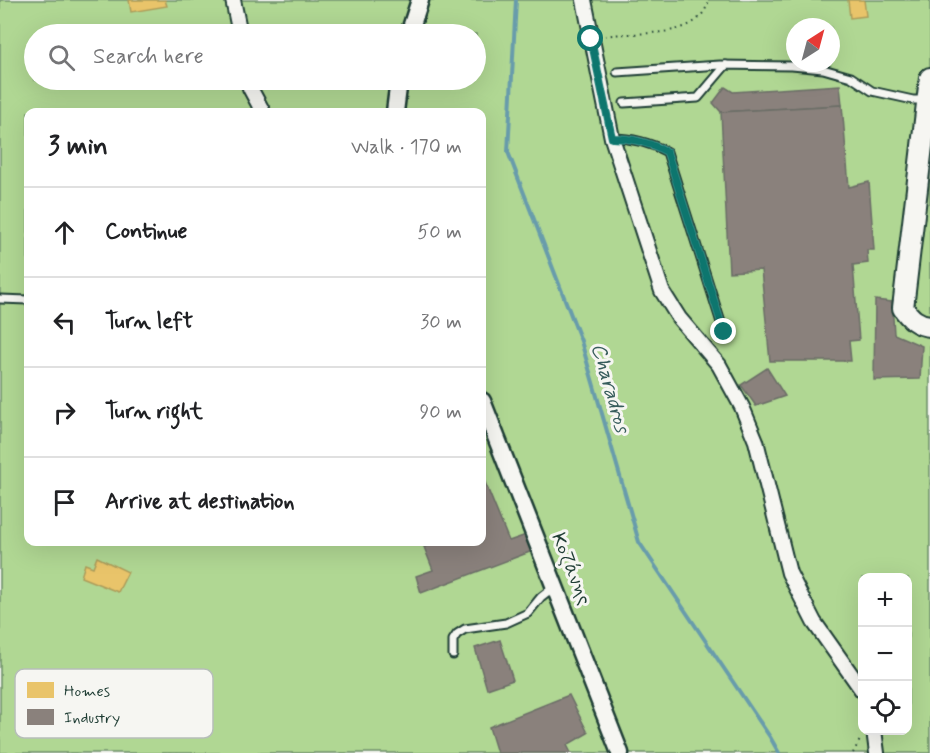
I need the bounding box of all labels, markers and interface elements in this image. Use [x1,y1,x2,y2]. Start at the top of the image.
north arrow [786,18,840,72]
search box [24,24,486,90]
route start [577,25,603,51]
icon: search [45,41,78,74]
text: Search here [93,43,204,71]
text: 3 min [48,130,108,164]
text: Walk · 170 m [351,134,462,161]
icon: ahead [48,216,81,249]
text: Continue [105,218,187,246]
text: 50 m [417,219,462,246]
icon: left [48,306,81,339]
text: Turn left [105,308,193,336]
text: 30 m [420,309,462,336]
route end [710,318,736,344]
water label: Charadros [584,340,637,438]
icon: right [48,396,81,429]
text: Turn right [105,398,203,426]
text: 90 m [419,399,462,426]
icon: arrive [48,486,81,519]
text: Arrive at destination [105,488,295,516]
street label: Κοζάνης [544,529,598,609]
map controls [858,573,912,735]
button: + [858,573,912,627]
button: − [858,627,912,681]
legend [15,669,213,738]
text: Homes [64,681,110,702]
button: locate [858,681,912,735]
text: Industry [64,708,120,729]

